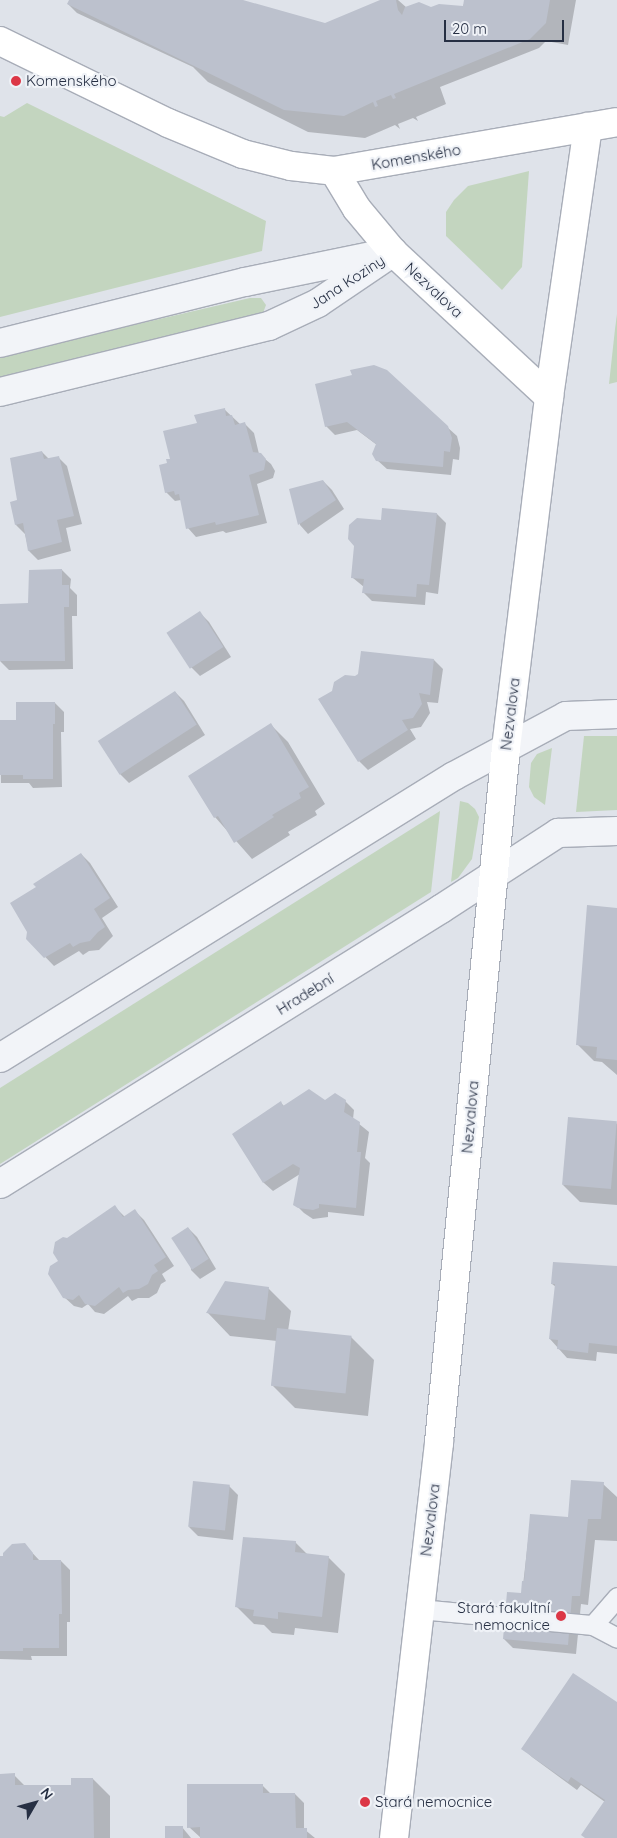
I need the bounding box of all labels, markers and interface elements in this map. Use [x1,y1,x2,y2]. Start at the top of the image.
scale bar [447,10,567,42]
text: 20 m [452,19,487,38]
place label: Komenského [26,72,116,90]
marker: Komenského [10,75,22,87]
street label: Komenského [370,140,462,174]
street label: Jana Koziny [306,251,388,313]
street label: Nezvalova [401,259,467,321]
street label: Nezvalova [497,677,523,751]
street label: Hradební [273,969,337,1019]
street label: Nezvalova [458,1080,482,1154]
street label: Nezvalova [417,1483,443,1557]
place label: Stará fakultní nemocnice [457,1598,550,1633]
marker: Stará fakultní nemocnice [554,1609,568,1623]
north arrow [10,1778,60,1828]
text: N [37,1784,57,1803]
place label: Stará nemocnice [375,1793,492,1811]
marker: Stará nemocnice [359,1796,371,1808]

